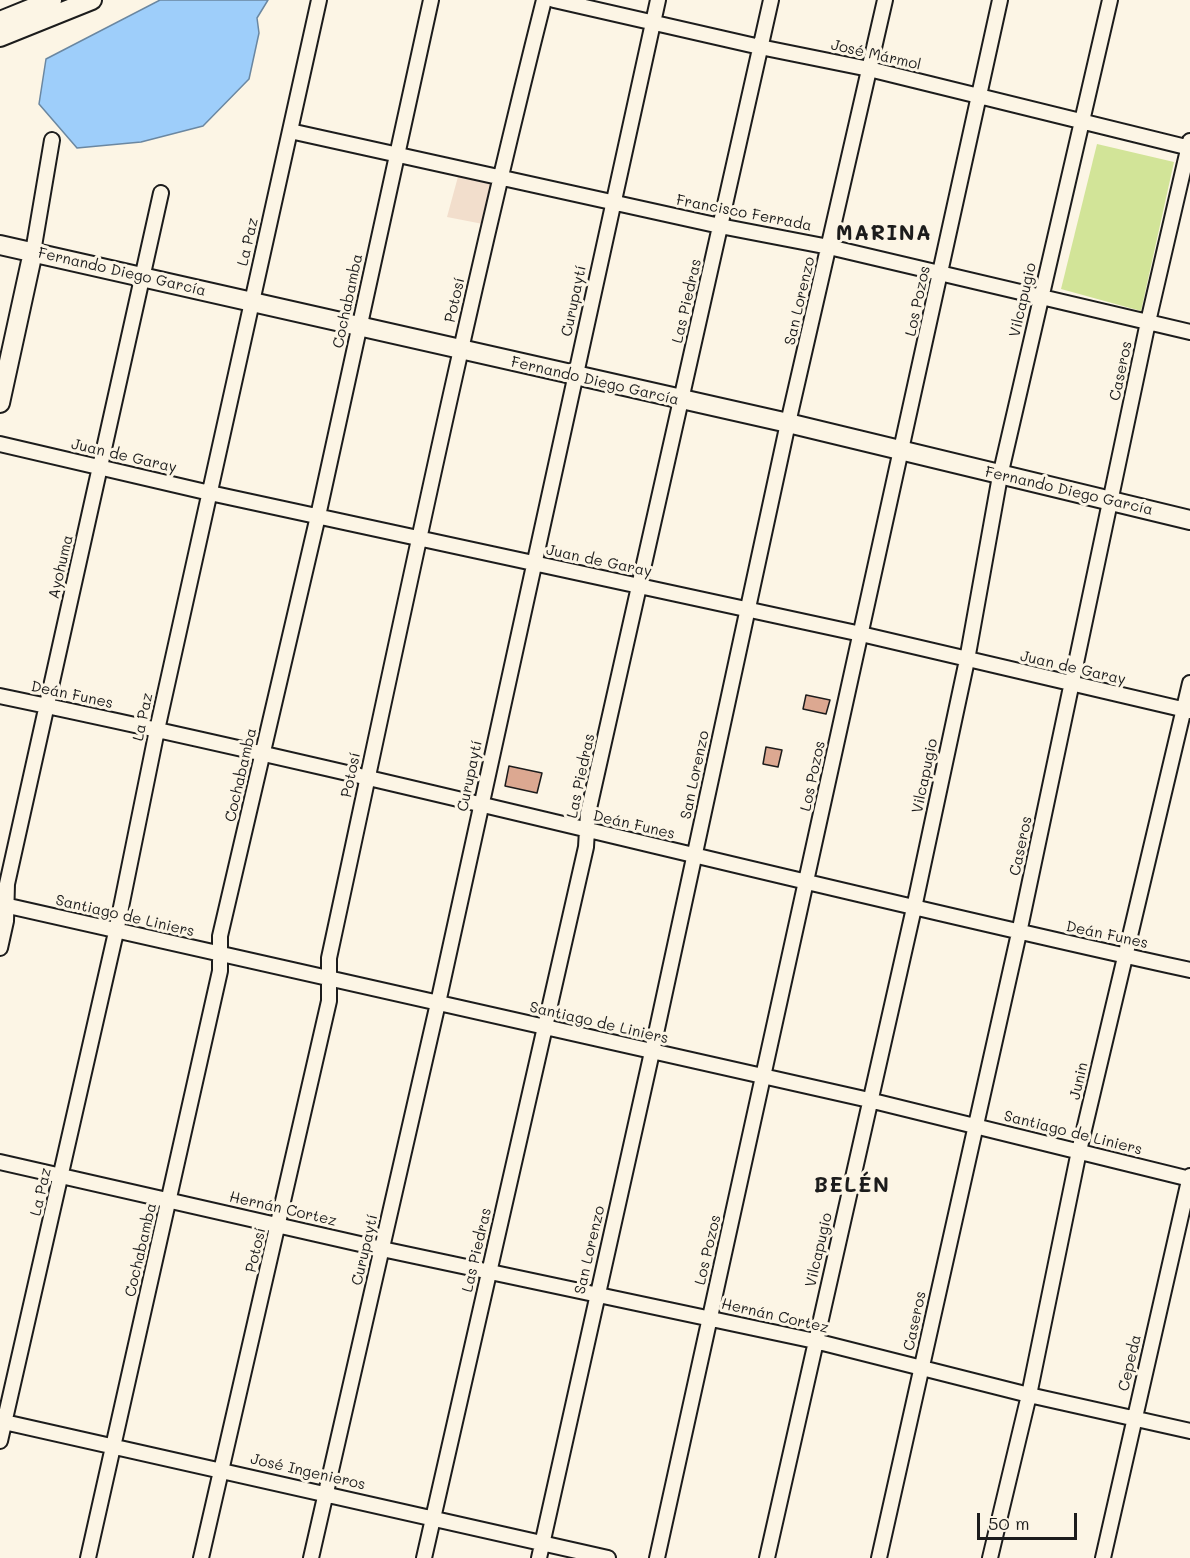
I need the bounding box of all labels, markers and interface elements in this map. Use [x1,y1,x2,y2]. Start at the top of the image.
street label: José Mármol [829,36,923,74]
street label: Francisco Ferrada [675,191,813,235]
street label: La Paz [234,216,262,268]
district label: MARINA [836,221,932,247]
street label: Fernando Diego García [36,244,208,300]
street label: Cochabamba [329,252,367,350]
street label: San Lorenzo [781,255,819,347]
street label: Las Piedras [669,257,705,345]
street label: Vilcapugio [1006,261,1040,339]
street label: Curupaytí [558,264,590,338]
street label: Los Pozos [902,264,934,338]
street label: Potosí [441,276,469,324]
street label: Caseros [1106,340,1136,402]
street label: Fernando Diego García [509,353,681,409]
street label: Juan de Garay [70,435,178,477]
street label: Fernando Diego García [983,463,1155,519]
street label: Ayohuma [45,533,77,601]
street label: Juan de Garay [544,541,654,581]
street label: Juan de Garay [1019,647,1127,689]
street label: Deán Funes [29,678,115,712]
street label: La Paz [129,691,157,743]
street label: Cochabamba [221,726,261,824]
street label: San Lorenzo [677,729,713,821]
street label: Las Piedras [563,732,599,820]
street label: Vilcapugio [908,737,942,815]
street label: Curupaytí [454,739,486,813]
street label: Los Pozos [797,739,829,813]
street label: Potosí [337,751,365,799]
street label: Deán Funes [591,807,677,843]
street label: Caseros [1006,815,1036,877]
street label: Santiago de Liniers [54,891,196,941]
street label: Deán Funes [1064,918,1150,952]
street label: Santiago de Liniers [528,998,670,1048]
street label: Junin [1066,1061,1092,1101]
street label: Santiago de Liniers [1002,1107,1144,1159]
street label: La Paz [27,1166,55,1218]
district label: BELÉN [814,1173,890,1199]
street label: Hernán Cortez [228,1188,338,1230]
street label: Cochabamba [121,1201,161,1299]
street label: San Lorenzo [571,1204,609,1296]
street label: Las Piedras [459,1206,495,1294]
street label: Vilcapugio [802,1211,836,1289]
street label: Curupaytí [348,1213,382,1287]
street label: Los Pozos [691,1213,725,1287]
street label: Potosí [242,1226,270,1274]
street label: Caseros [900,1290,930,1352]
street label: Hernán Cortez [720,1295,830,1337]
street label: Cepeda [1115,1333,1145,1393]
street label: José Ingenieros [249,1450,367,1494]
scale bar [980,1501,1080,1539]
text: 50 m [988,1511,1030,1535]

